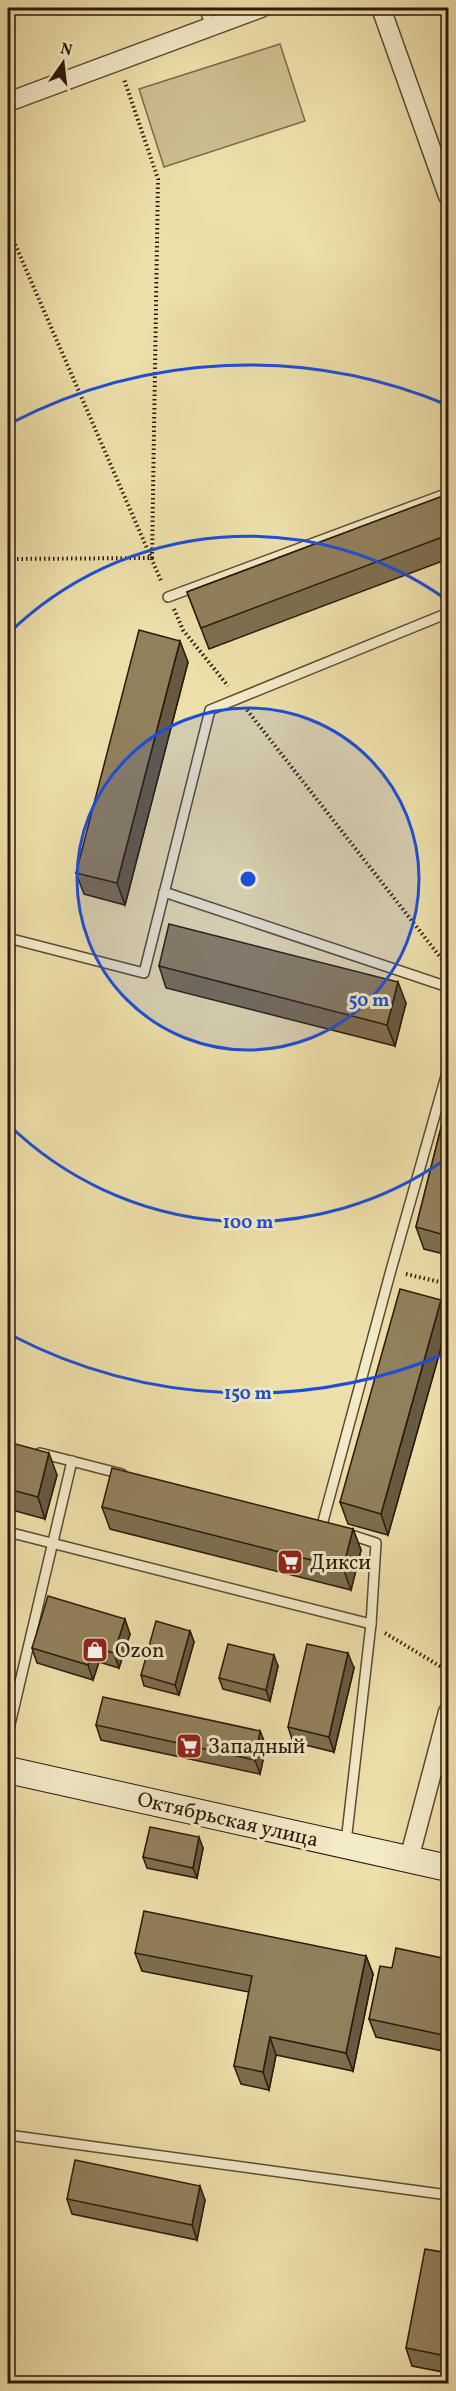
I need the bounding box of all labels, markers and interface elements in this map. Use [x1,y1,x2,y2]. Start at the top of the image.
north arrow [33,33,93,93]
text: N [58,38,75,63]
centre of rings [238,869,258,889]
text: 50 m [349,989,389,1014]
text: 100 m [223,1211,273,1236]
text: 150 m [224,1382,272,1407]
supermarket icon: Дикси [275,1547,305,1577]
place label: Дикси [310,1549,371,1578]
shop icon: Ozon [80,1635,110,1665]
place label: Ozon [115,1637,165,1666]
supermarket icon: Западный [174,1731,204,1761]
place label: Западный [208,1733,306,1762]
street label: Октябрьская улица [134,1785,321,1855]

